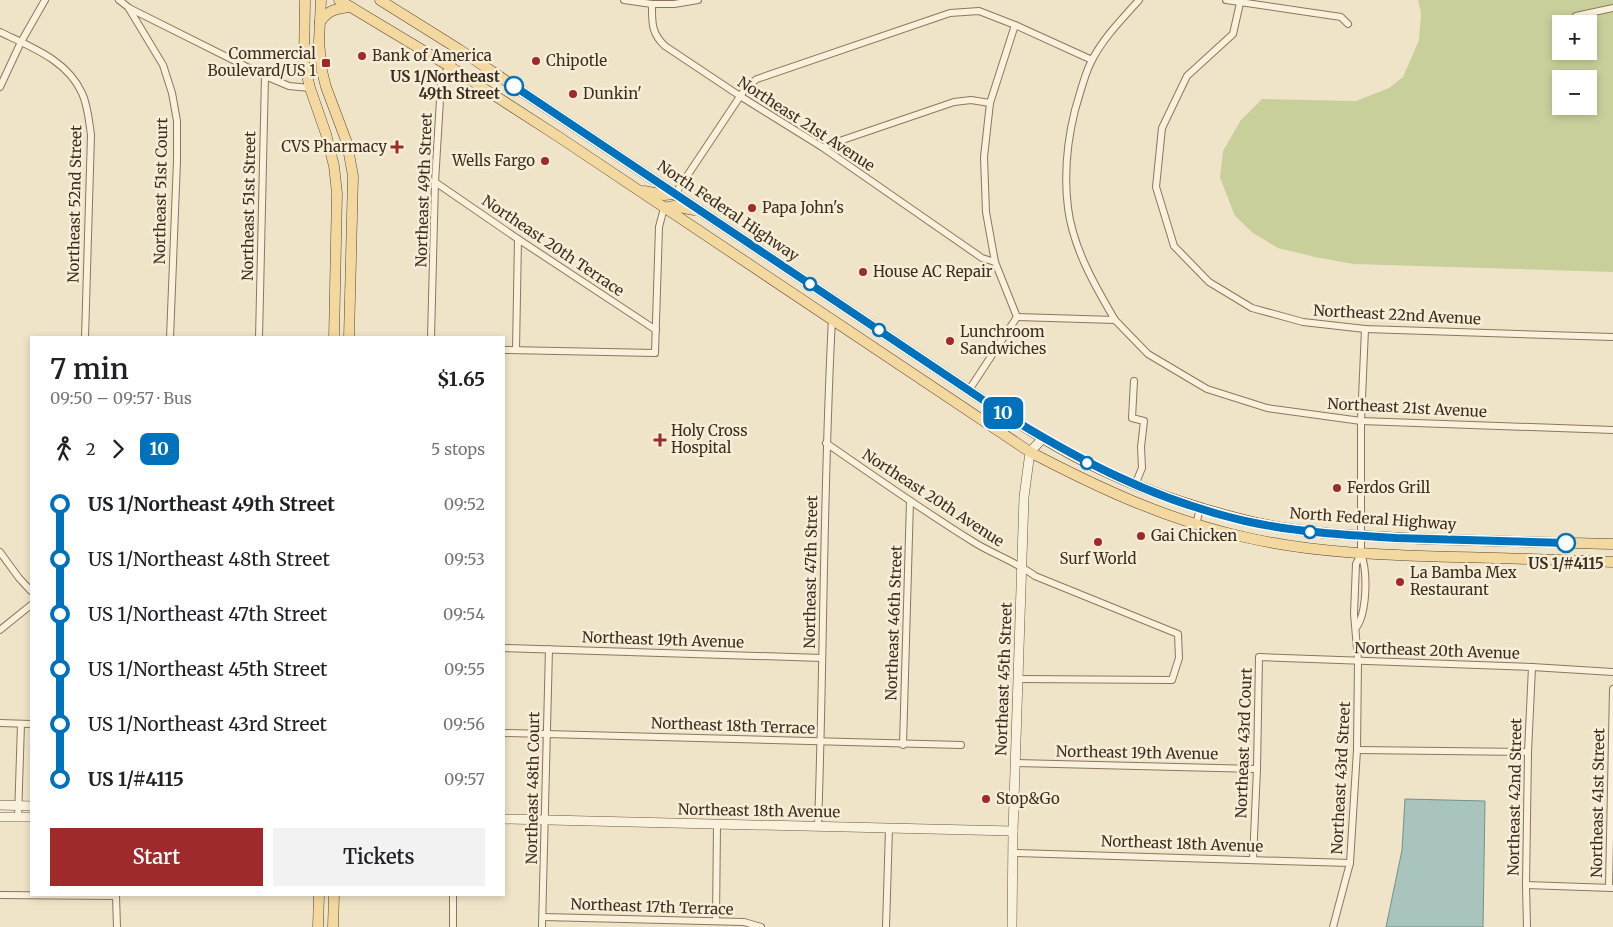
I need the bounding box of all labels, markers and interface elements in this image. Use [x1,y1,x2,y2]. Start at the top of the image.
map controls [1552,15,1597,115]
button: + [1552,15,1597,60]
place label: Commercial Boulevard/US 1 [207,44,316,80]
place label: Bank of America [372,46,492,65]
marker: Bank of America [356,50,368,62]
place label: Chipotle [546,51,607,70]
marker: Chipotle [530,55,542,67]
marker: Commercial Boulevard/US 1 [320,57,332,69]
place label: US 1/Northeast 49th Street [390,67,500,103]
button: − [1552,70,1597,115]
street label: Northeast 21st Avenue [734,72,879,175]
marker: US 1/Northeast 49th Street [504,76,524,96]
place label: Dunkin' [583,84,642,103]
marker: Dunkin' [567,88,579,100]
street label: Northeast 49th Street [411,112,436,268]
street label: Northeast 51st Court [150,117,171,265]
street label: Northeast 52nd Street [64,125,85,283]
street label: Northeast 51st Street [238,131,259,281]
place label: CVS Pharmacy [281,137,387,156]
marker: CVS Pharmacy [391,141,403,153]
place label: Wells Fargo [451,151,535,170]
marker: Wells Fargo [539,155,551,167]
street label: North Federal Highway [654,156,803,265]
street label: Northeast 20th Terrace [479,191,628,300]
place label: Papa John's [762,198,844,217]
marker: Papa John's [746,202,758,214]
place label: House AC Repair [873,262,993,281]
marker: House AC Repair [857,266,869,278]
unlabelled marker [803,277,817,291]
street label: Northeast 22nd Avenue [1313,301,1482,328]
place label: Lunchroom Sandwiches [960,322,1046,358]
unlabelled marker [872,323,886,337]
marker: Lunchroom Sandwiches [944,335,956,347]
text: 7 min [50,351,129,387]
text: $1.65 [437,367,485,391]
text: 09:50 – 09:57 · Bus [50,388,192,408]
street label: Northeast 21st Avenue [1327,394,1487,421]
line badge: 10 [980,397,1026,429]
text: 10 [993,401,1013,424]
place label: Holy Cross Hospital [671,421,747,457]
marker: Holy Cross Hospital [653,433,667,447]
icon: walk [50,435,78,463]
icon: forward [104,435,132,463]
text: 10 [150,437,169,460]
text: 2 [86,439,96,459]
text: 5 stops [431,439,485,459]
street label: Northeast 20th Avenue [859,445,1008,551]
unlabelled marker [1080,456,1094,470]
place label: Ferdos Grill [1347,478,1430,497]
marker: Ferdos Grill [1331,482,1343,494]
text: US 1/Northeast 49th Street [88,492,335,516]
text: 09:52 [444,494,485,514]
street label: Northeast 47th Street [800,495,821,649]
street label: North Federal Highway [1289,503,1457,534]
unlabelled marker [1303,525,1317,539]
place label: Gai Chicken [1151,526,1237,545]
marker: Gai Chicken [1135,530,1147,542]
marker: US 1/#4115 [1556,533,1576,553]
marker: Surf World [1092,536,1104,548]
street label: Northeast 46th Street [881,545,906,701]
text: US 1/Northeast 48th Street [88,547,330,571]
text: 09:53 [444,549,485,569]
place label: Surf World [1060,549,1137,568]
place label: US 1/#4115 [1528,554,1604,573]
place label: La Bamba Mex Restaurant [1410,563,1517,599]
marker: La Bamba Mex Restaurant [1394,576,1406,588]
text: US 1/Northeast 47th Street [88,602,327,626]
street label: Northeast 45th Street [991,602,1016,756]
text: 09:54 [443,604,485,624]
street label: Northeast 19th Avenue [582,627,745,652]
street label: Northeast 20th Avenue [1354,638,1520,663]
text: US 1/Northeast 45th Street [88,657,327,681]
text: 09:55 [444,659,485,679]
street label: Northeast 43rd Court [1231,667,1256,819]
street label: Northeast 43rd Street [1327,701,1354,855]
street label: Northeast 48th Court [522,711,543,865]
text: US 1/Northeast 43rd Street [88,712,327,736]
street label: Northeast 18th Terrace [651,713,816,738]
text: 09:56 [443,714,485,734]
street label: Northeast 42nd Street [1504,718,1525,876]
street label: Northeast 41st Street [1587,728,1608,878]
street label: Northeast 19th Avenue [1056,742,1218,763]
text: US 1/#4115 [88,767,184,791]
text: 09:57 [444,769,485,789]
place label: Stop&Go [996,789,1060,808]
marker: Stop&Go [980,793,992,805]
street label: Northeast 18th Avenue [678,800,841,821]
button: Start [50,828,263,886]
button: Tickets [273,828,485,886]
street label: Northeast 18th Avenue [1101,831,1264,856]
street label: Northeast 17th Terrace [570,894,734,919]

